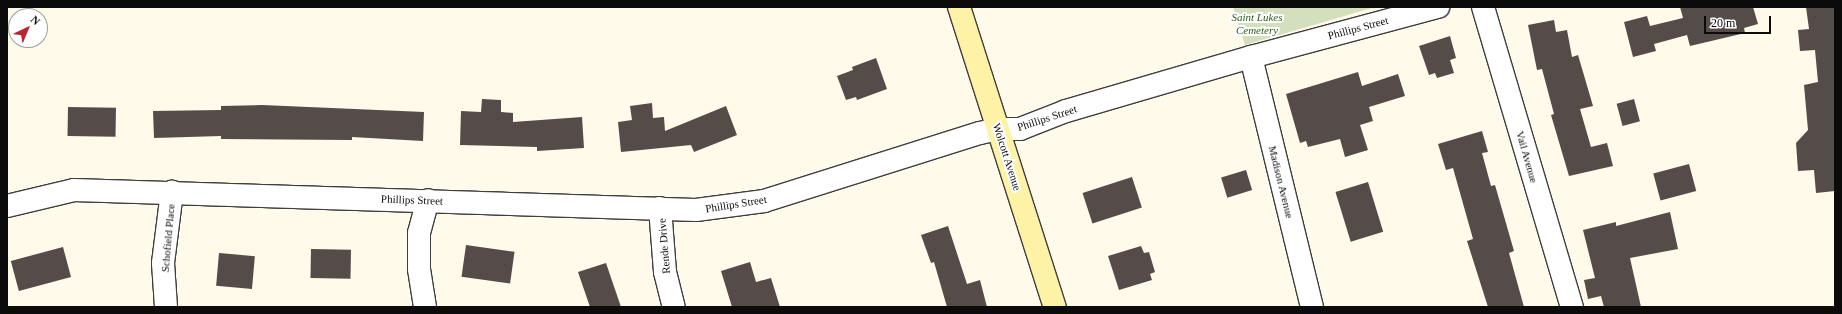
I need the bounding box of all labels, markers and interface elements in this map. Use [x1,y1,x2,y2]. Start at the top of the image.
north arrow [8,8,48,48]
scale bar [1706,8,1773,34]
park label: Saint Lukes Cemetery [1231,11,1283,37]
text: N [29,13,43,27]
street label: Phillips Street [1326,14,1390,42]
text: 20 m [1711,16,1735,30]
street label: Phillips Street [1015,102,1079,134]
street label: Wolcott Avenue [990,121,1024,193]
street label: Vail Avenue [1513,129,1541,185]
street label: Madison Avenue [1266,144,1296,220]
street label: Phillips Street [381,192,443,208]
street label: Phillips Street [704,193,768,215]
street label: Schofield Place [158,203,178,273]
street label: Rende Drive [655,218,673,274]

